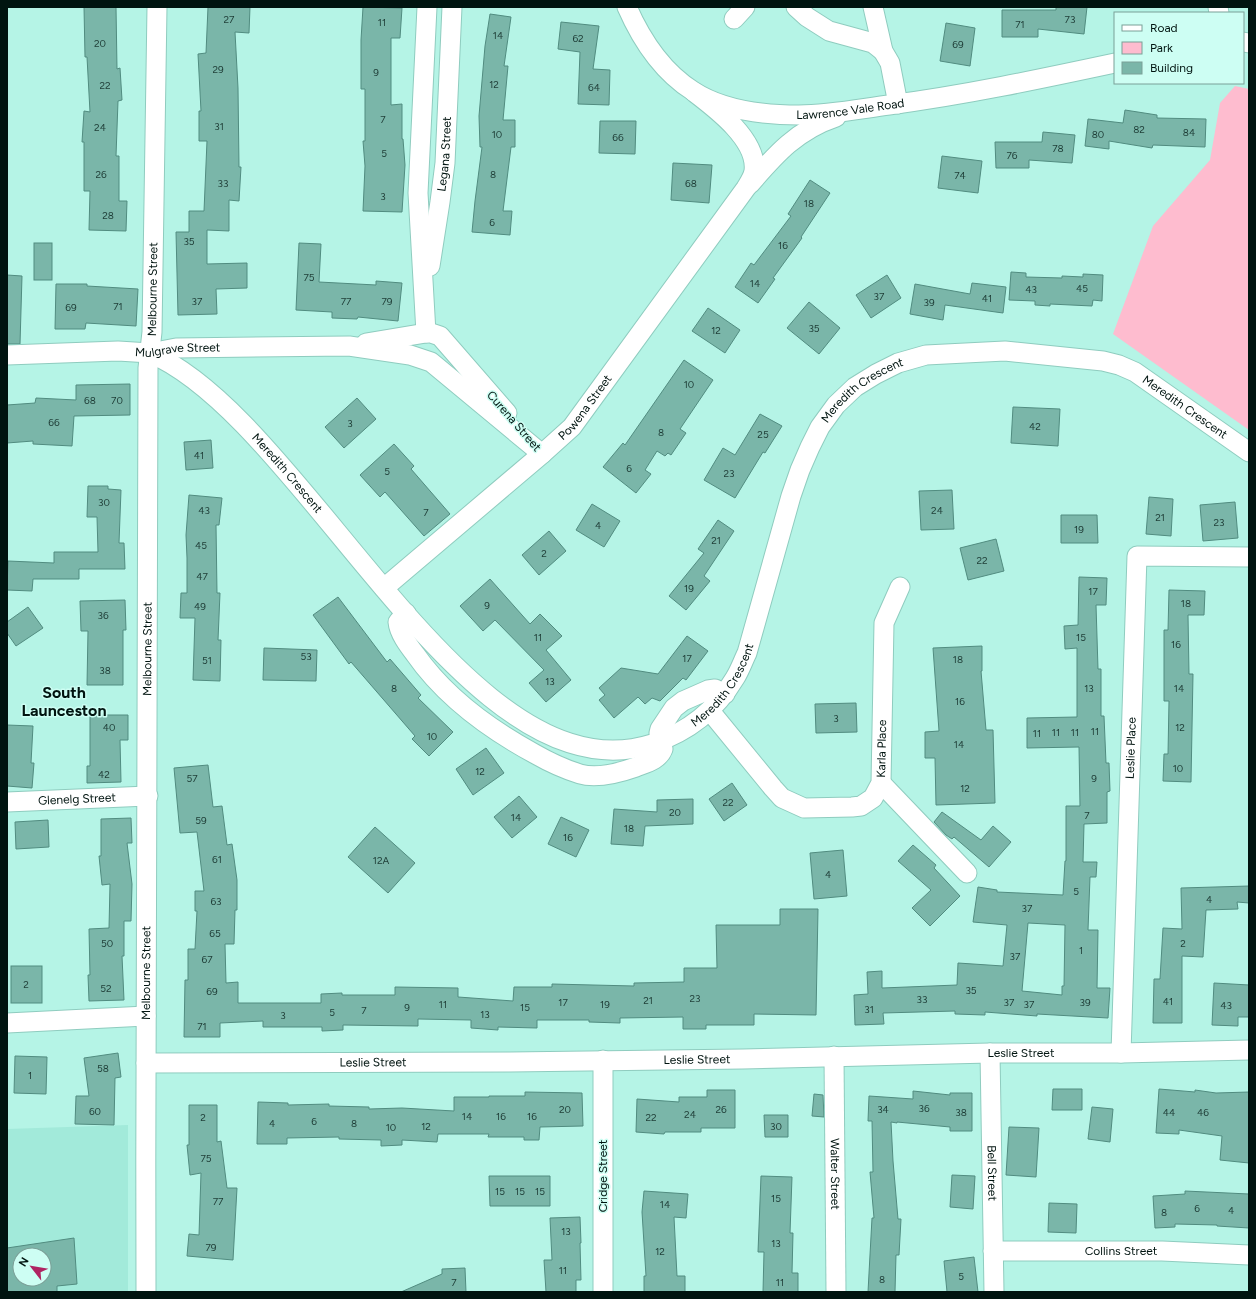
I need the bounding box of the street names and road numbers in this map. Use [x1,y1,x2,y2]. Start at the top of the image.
street label: Lawrence Vale Road [796,96,905,122]
street label: Legana Street [434,116,454,192]
street label: Melbourne Street [145,242,160,336]
street label: Mulgrave Street [134,340,221,360]
street label: Meredith Crescent [818,355,905,425]
street label: Powena Street [555,372,615,443]
street label: Meredith Crescent [1140,372,1230,442]
street label: Curena Street [484,388,544,454]
street label: Meredith Crescent [249,431,326,516]
street label: Melbourne Street [140,602,155,696]
street label: Meredith Crescent [688,641,756,730]
street label: Leslie Place [1123,716,1139,779]
street label: Karla Place [874,719,889,778]
street label: Glenelg Street [38,790,117,808]
street label: Melbourne Street [139,926,153,1020]
street label: Leslie Street [987,1046,1055,1060]
street label: Leslie Street [663,1052,731,1067]
street label: Leslie Street [339,1055,407,1069]
street label: Walter Street [828,1138,842,1210]
street label: Cridge Street [596,1139,610,1212]
street label: Bell Street [985,1145,999,1201]
street label: Collins Street [1085,1244,1158,1258]

